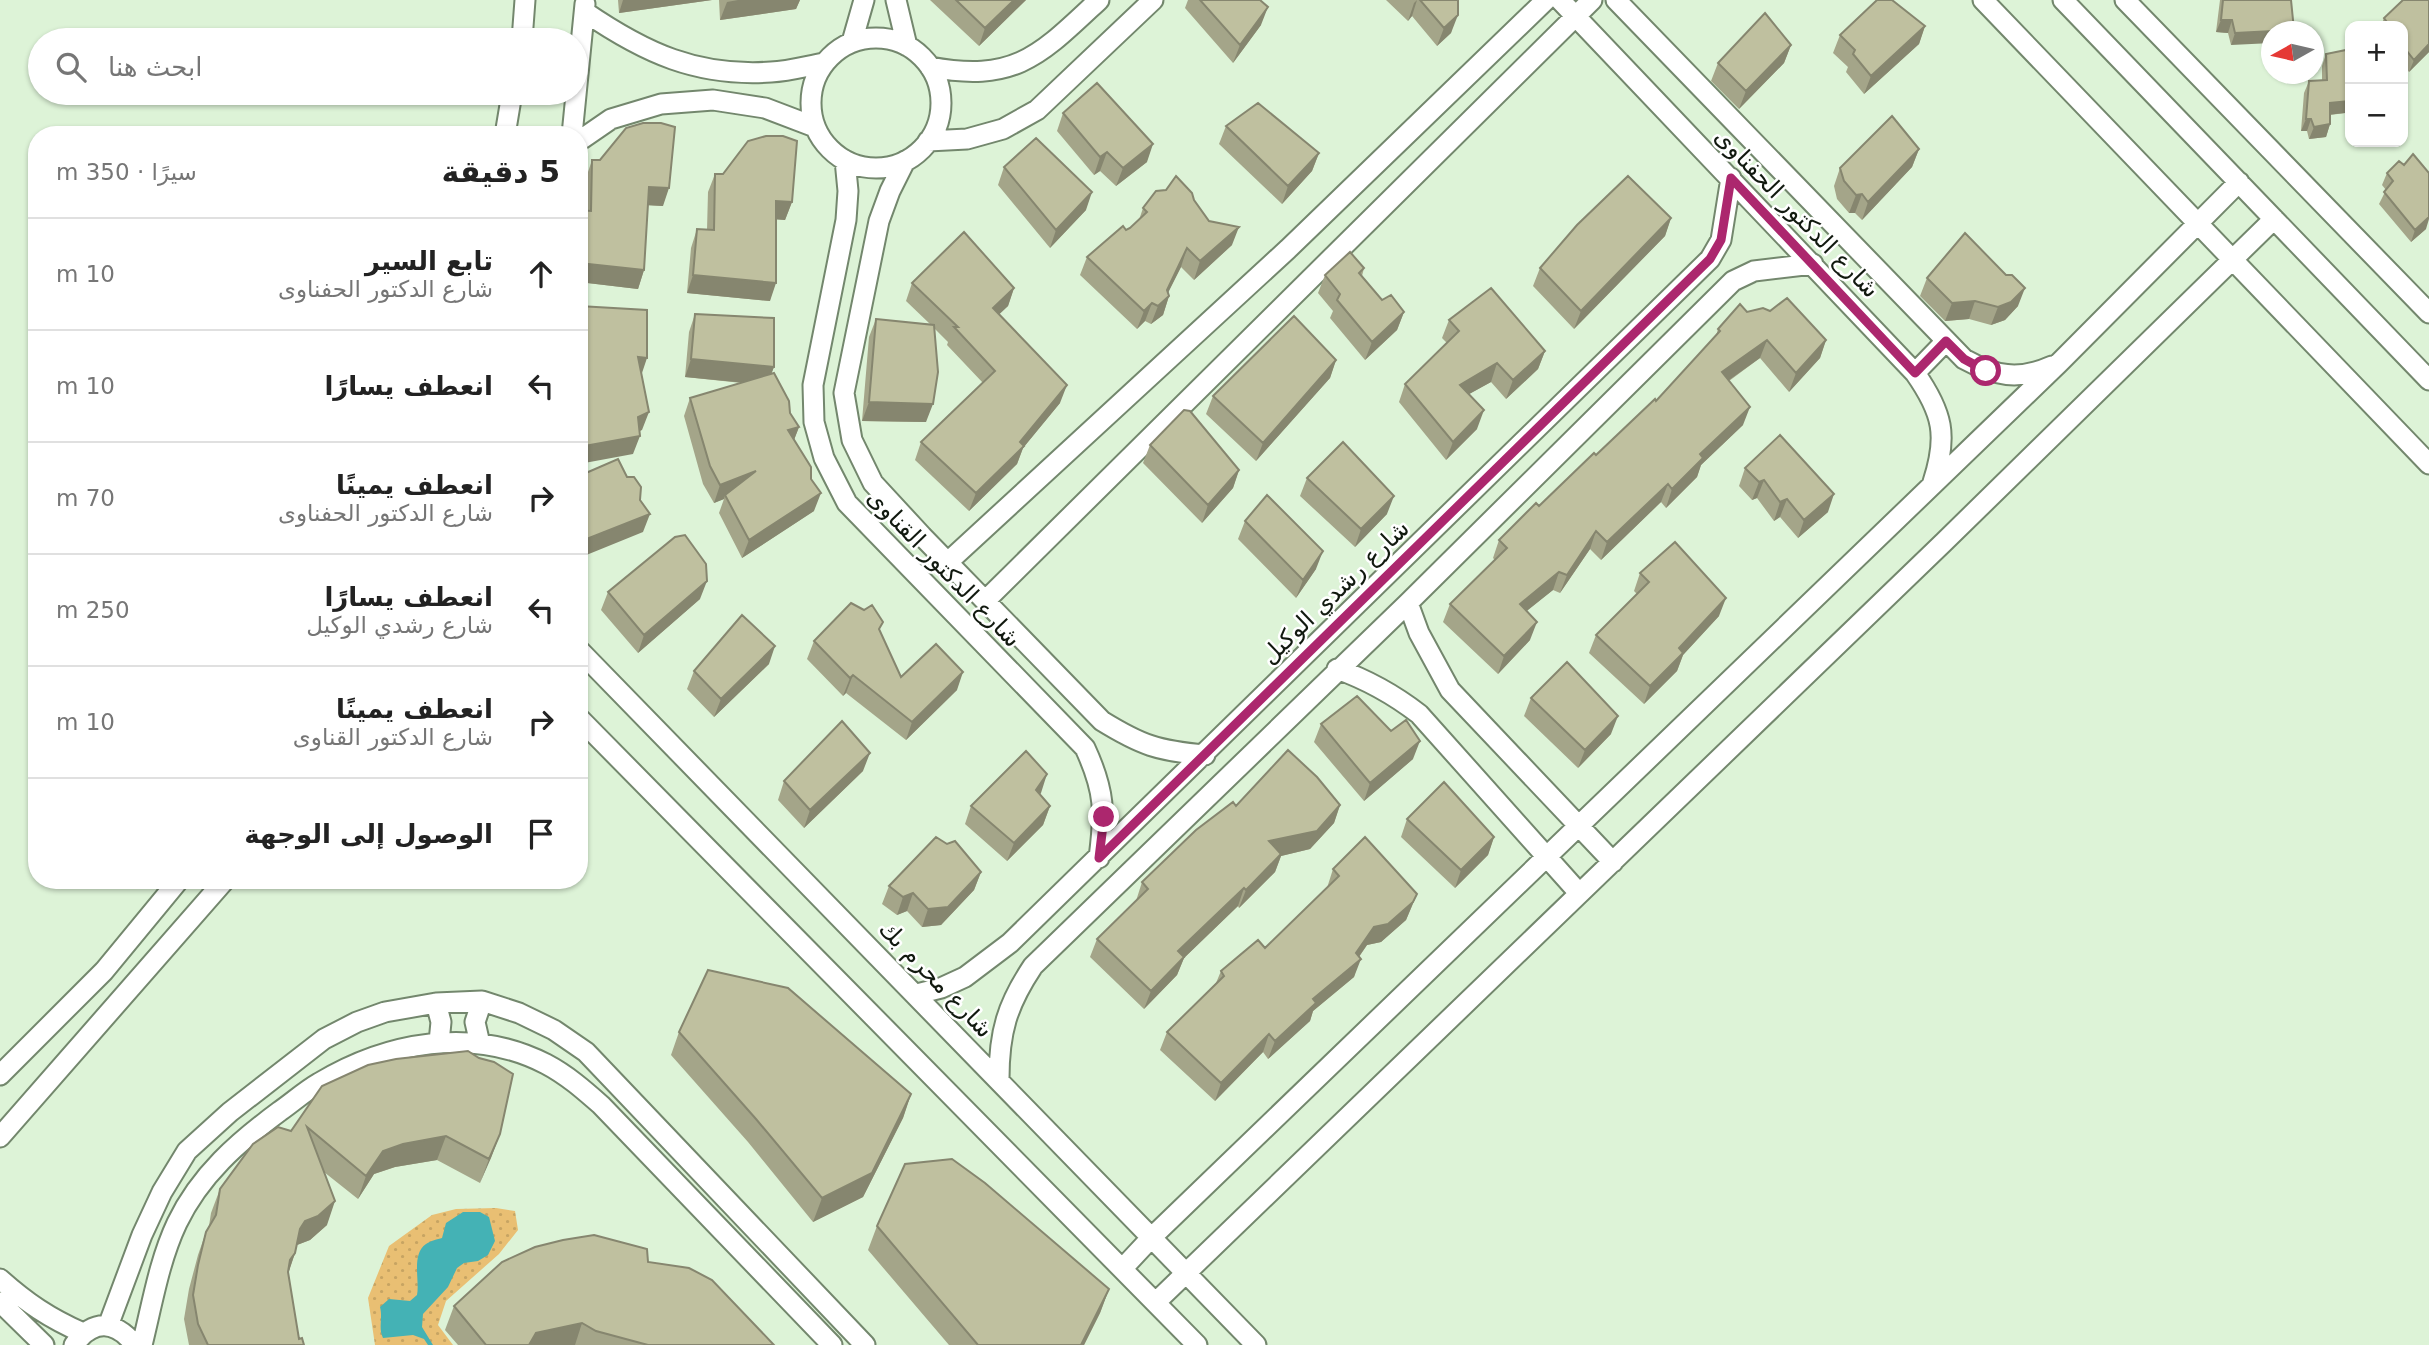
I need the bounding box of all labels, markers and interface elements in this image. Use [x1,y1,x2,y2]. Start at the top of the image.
north arrow [2261,21,2324,84]
map controls [2345,21,2408,147]
button: + [2345,21,2408,84]
search box [28,28,588,105]
icon: search [52,48,90,86]
text: ابحث هنا [108,52,203,82]
button: − [2345,84,2408,147]
street label: شارع الدكتور الحفناوى [1709,123,1885,303]
text: 5 دقيقة [442,154,560,189]
text: سيرًا · 350 m [56,159,197,185]
text: تابع السير [365,246,493,276]
icon: ahead [522,255,560,293]
text: 10 m [56,261,115,287]
text: شارع الدكتور الحفناوى [278,276,493,302]
route start [1970,355,2001,386]
icon: left [522,367,560,405]
text: انعطف يسارًا [324,371,493,401]
text: 10 m [56,373,115,399]
text: انعطف يمينًا [336,470,493,500]
icon: right [522,479,560,517]
street label: شارع الدكتور القناوى [861,483,1027,653]
text: 70 m [56,485,115,511]
text: شارع الدكتور الحفناوى [278,500,493,526]
street label: شارع رشدي الوكيل [1255,514,1415,670]
text: انعطف يسارًا [324,582,493,612]
icon: left [522,591,560,629]
text: 250 m [56,597,130,623]
text: شارع رشدي الوكيل [306,612,493,638]
text: انعطف يمينًا [336,694,493,724]
icon: right [522,703,560,741]
text: 10 m [56,709,115,735]
text: شارع الدكتور القناوى [293,724,493,750]
route end [1088,801,1119,832]
icon: arrive [522,815,560,853]
text: الوصول إلى الوجهة [244,819,493,849]
street label: شارع محرم بك [873,915,999,1043]

